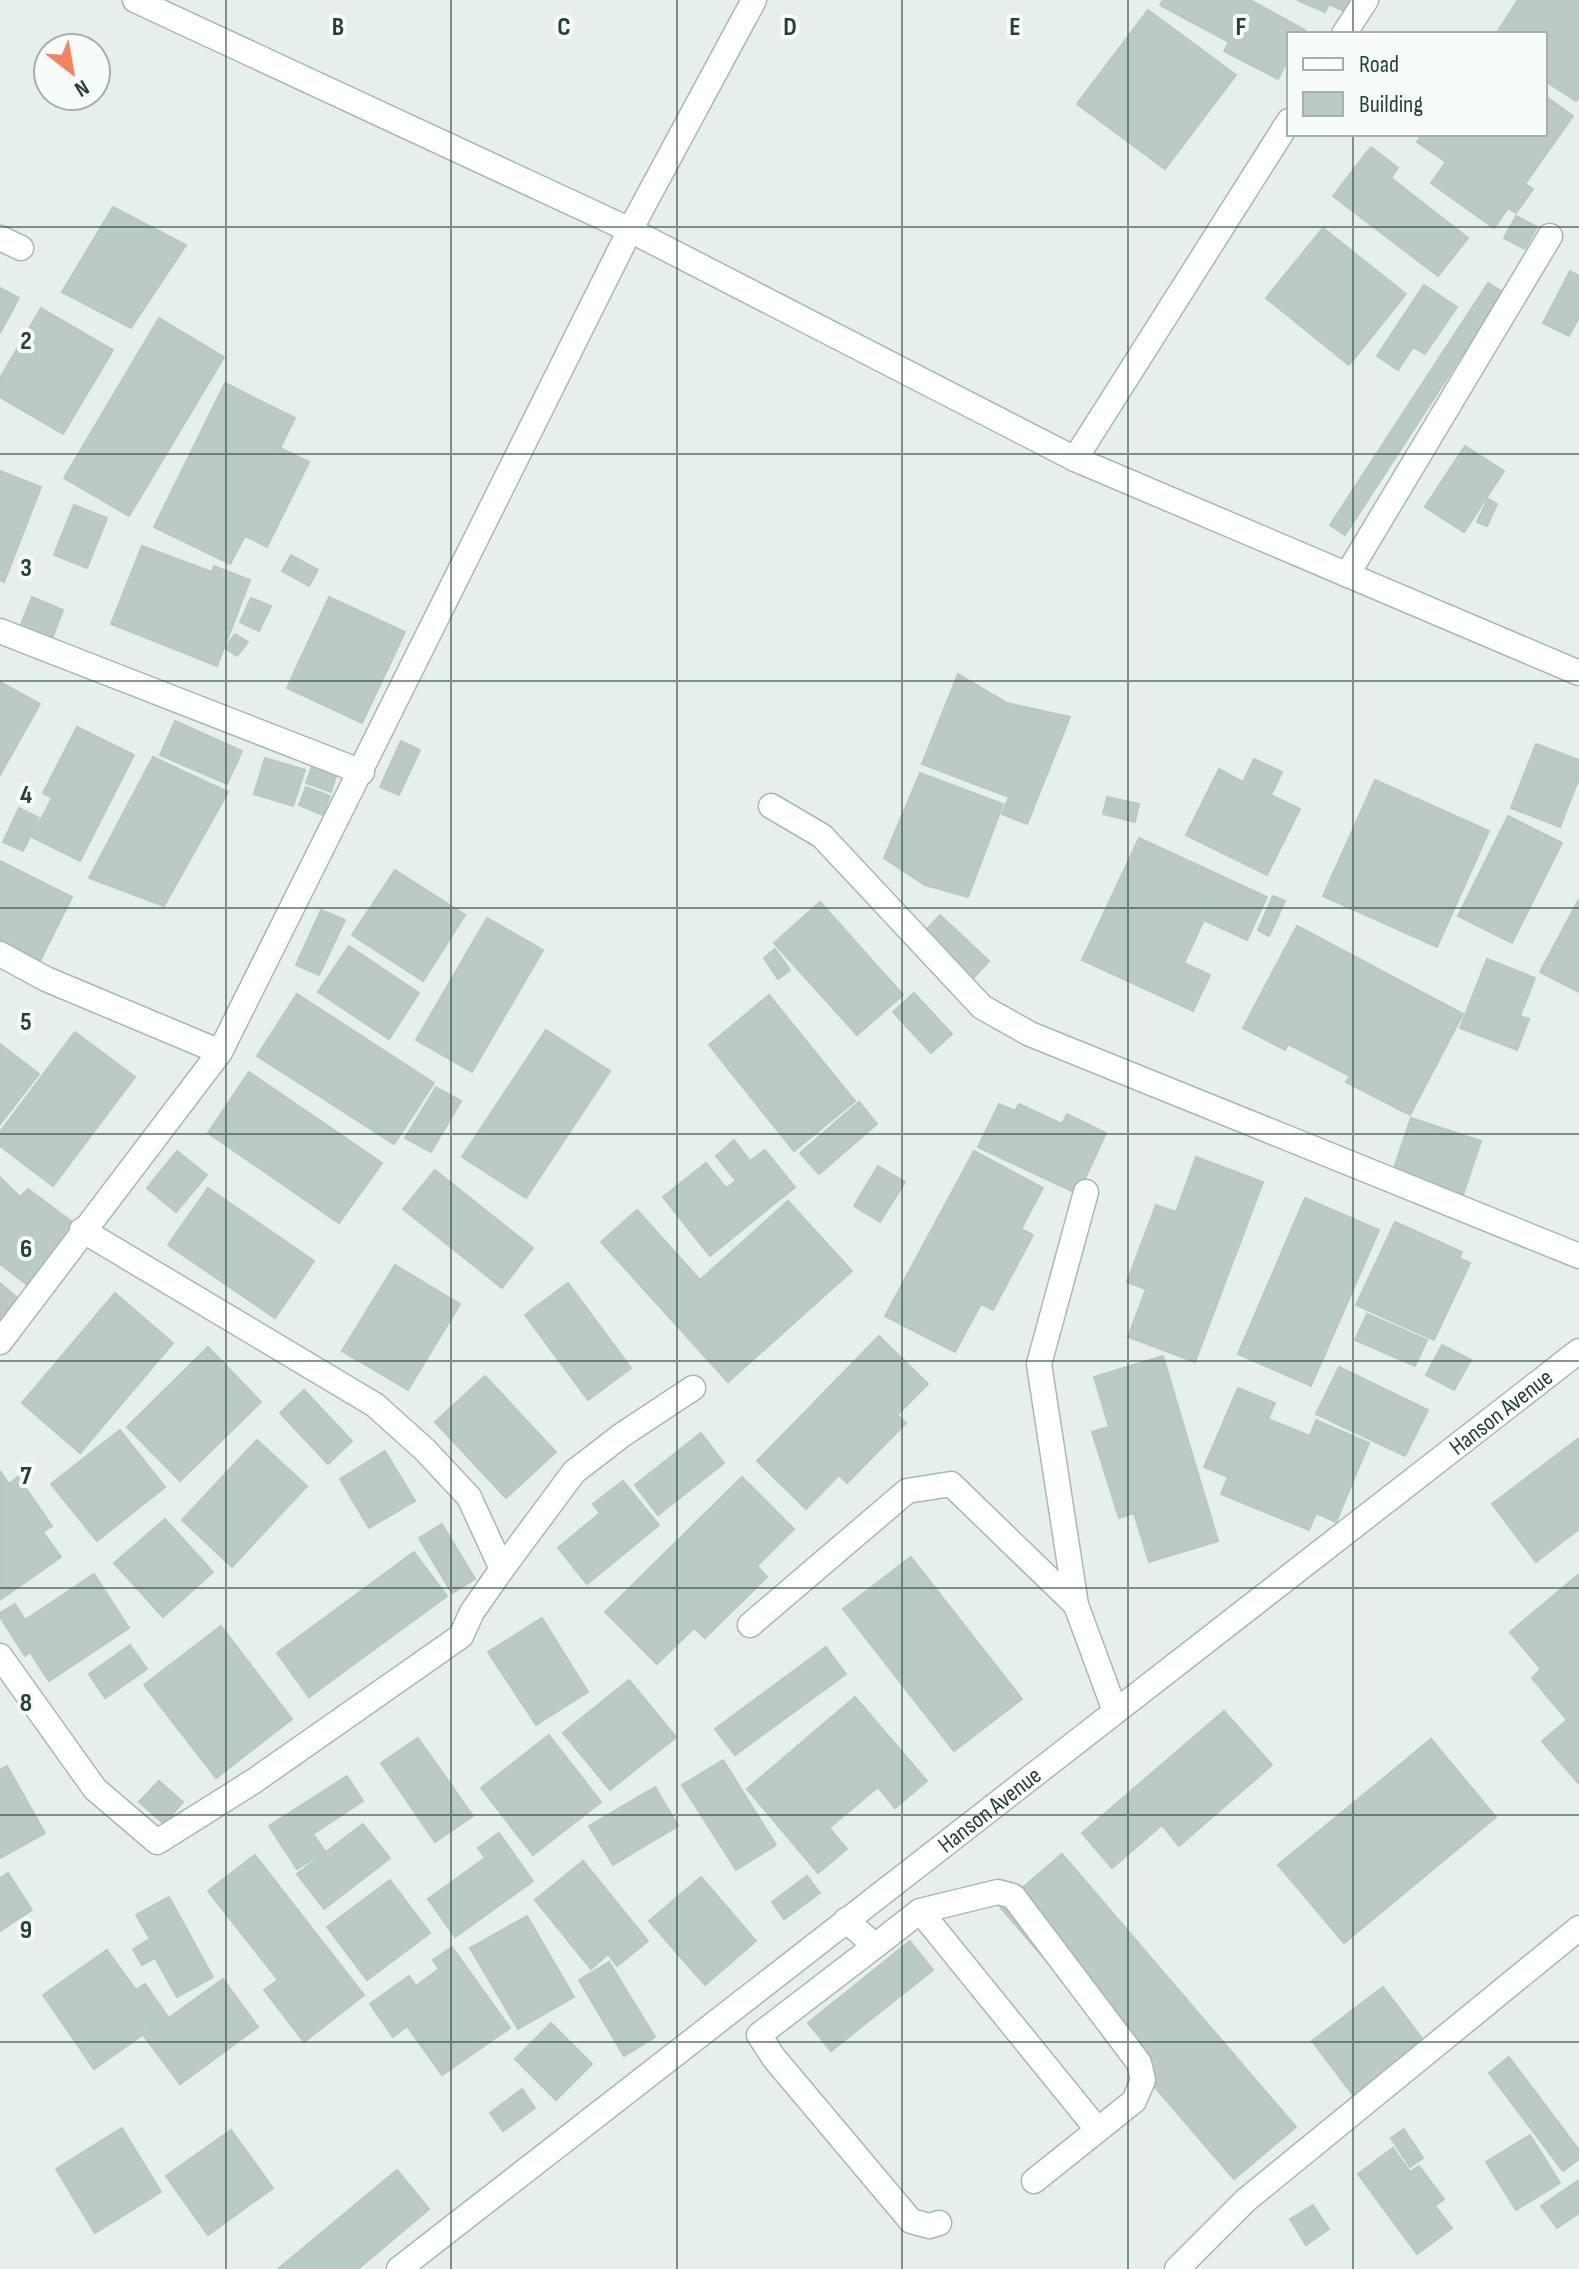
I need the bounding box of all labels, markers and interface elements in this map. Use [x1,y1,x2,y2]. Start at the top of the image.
text: B [332,12,344,43]
text: C [557,12,571,43]
text: D [783,12,797,43]
text: E [1009,12,1021,43]
text: F [1236,12,1247,43]
north arrow [32,32,112,112]
legend [1287,32,1547,136]
text: Road [1359,50,1399,79]
text: N [70,73,94,102]
text: Building [1359,90,1423,119]
text: 2 [20,326,32,357]
text: 3 [20,553,32,584]
text: 4 [20,780,32,811]
text: 5 [20,1007,32,1038]
text: 6 [20,1234,32,1265]
street label: Hanson Avenue [1444,1363,1559,1461]
text: 7 [20,1461,32,1492]
text: 8 [20,1688,32,1719]
street label: Hanson Avenue [932,1761,1047,1859]
text: 9 [20,1915,32,1946]

